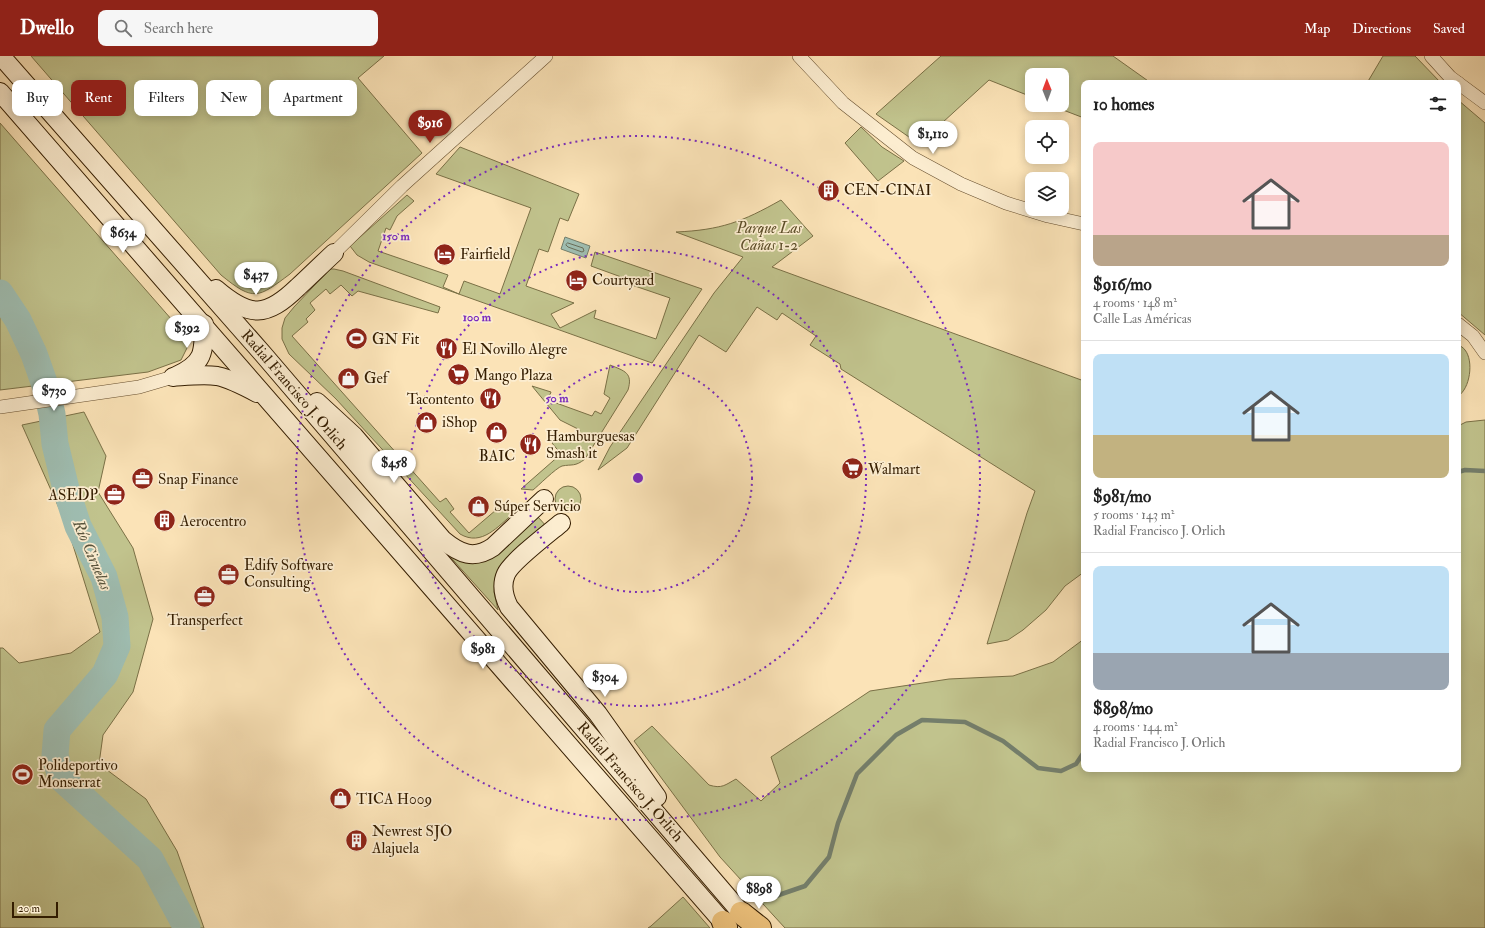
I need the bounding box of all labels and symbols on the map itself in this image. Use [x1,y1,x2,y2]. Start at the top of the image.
north arrow [1025,68,1069,112]
pin: $916 [406,110,454,144]
pin: $1,110 [900,121,966,155]
building icon: CEN-CINAI [816,177,842,203]
place label: CEN-CINAI [844,181,931,200]
park label: Parque Las Cañas 1-2 [735,219,803,255]
pin: $634 [99,220,147,254]
text: 150 m [382,229,410,244]
hotel icon: Fairfield [432,241,458,267]
place label: Fairfield [460,245,511,264]
pin: $437 [232,262,280,296]
hotel icon: Courtyard [563,267,589,293]
place label: Courtyard [592,271,655,290]
text: 100 m [463,310,492,325]
pin: $392 [163,315,211,349]
street label: Radial Francisco J. Orlich [236,326,351,455]
sports icon: GN Fit [343,326,369,352]
place label: GN Fit [372,330,419,349]
restaurant icon: El Novillo Alegre [434,336,460,362]
place label: El Novillo Alegre [462,340,567,359]
supermarket icon: Mango Plaza [445,362,471,388]
shop icon: Gef [336,365,362,391]
place label: Mango Plaza [474,366,553,385]
place label: Gef [364,369,390,388]
pin: $730 [30,378,78,412]
restaurant icon: Tacontento [477,386,503,412]
place label: Tacontento [407,390,474,409]
text: 50 m [545,391,569,406]
shop icon: iShop [414,409,440,435]
place label: iShop [442,413,477,433]
shop icon: BAIC [484,420,510,446]
place label: Hamburguesas Smash it [546,427,635,463]
restaurant icon: Hamburguesas Smash it [517,432,543,458]
place label: BAIC [479,447,515,466]
pin: $458 [370,450,418,484]
supermarket icon: Walmart [840,456,866,482]
place label: Walmart [867,460,920,479]
office icon: Snap Finance [130,466,156,492]
place label: Snap Finance [158,470,238,490]
centre of rings [631,471,645,485]
office icon: ASEDP [101,482,127,508]
place label: ASEDP [47,486,98,505]
shop icon: Súper Servicio [465,493,491,519]
place label: Súper Servicio [494,497,581,517]
building icon: Aerocentro [151,508,177,534]
place label: Aerocentro [179,512,246,531]
water label: Río Ciruelas [68,516,116,594]
place label: Edify Software Consulting [244,556,333,592]
office icon: Edify Software Consulting [216,561,242,587]
office icon: Transperfect [192,584,218,610]
place label: Transperfect [167,611,243,631]
pin: $981 [459,636,507,670]
pin: $304 [581,664,629,698]
street label: Radial Francisco J. Orlich [572,718,687,847]
place label: Polideportivo Monserrat [38,756,118,792]
sports icon: Polideportivo Monserrat [10,761,36,787]
shop icon: TICA H009 [327,786,353,812]
place label: TICA H009 [356,790,432,809]
place label: Newrest SJO Alajuela [371,822,452,858]
building icon: Newrest SJO Alajuela [344,827,370,853]
pin: $898 [735,876,783,910]
scale bar [12,900,58,919]

